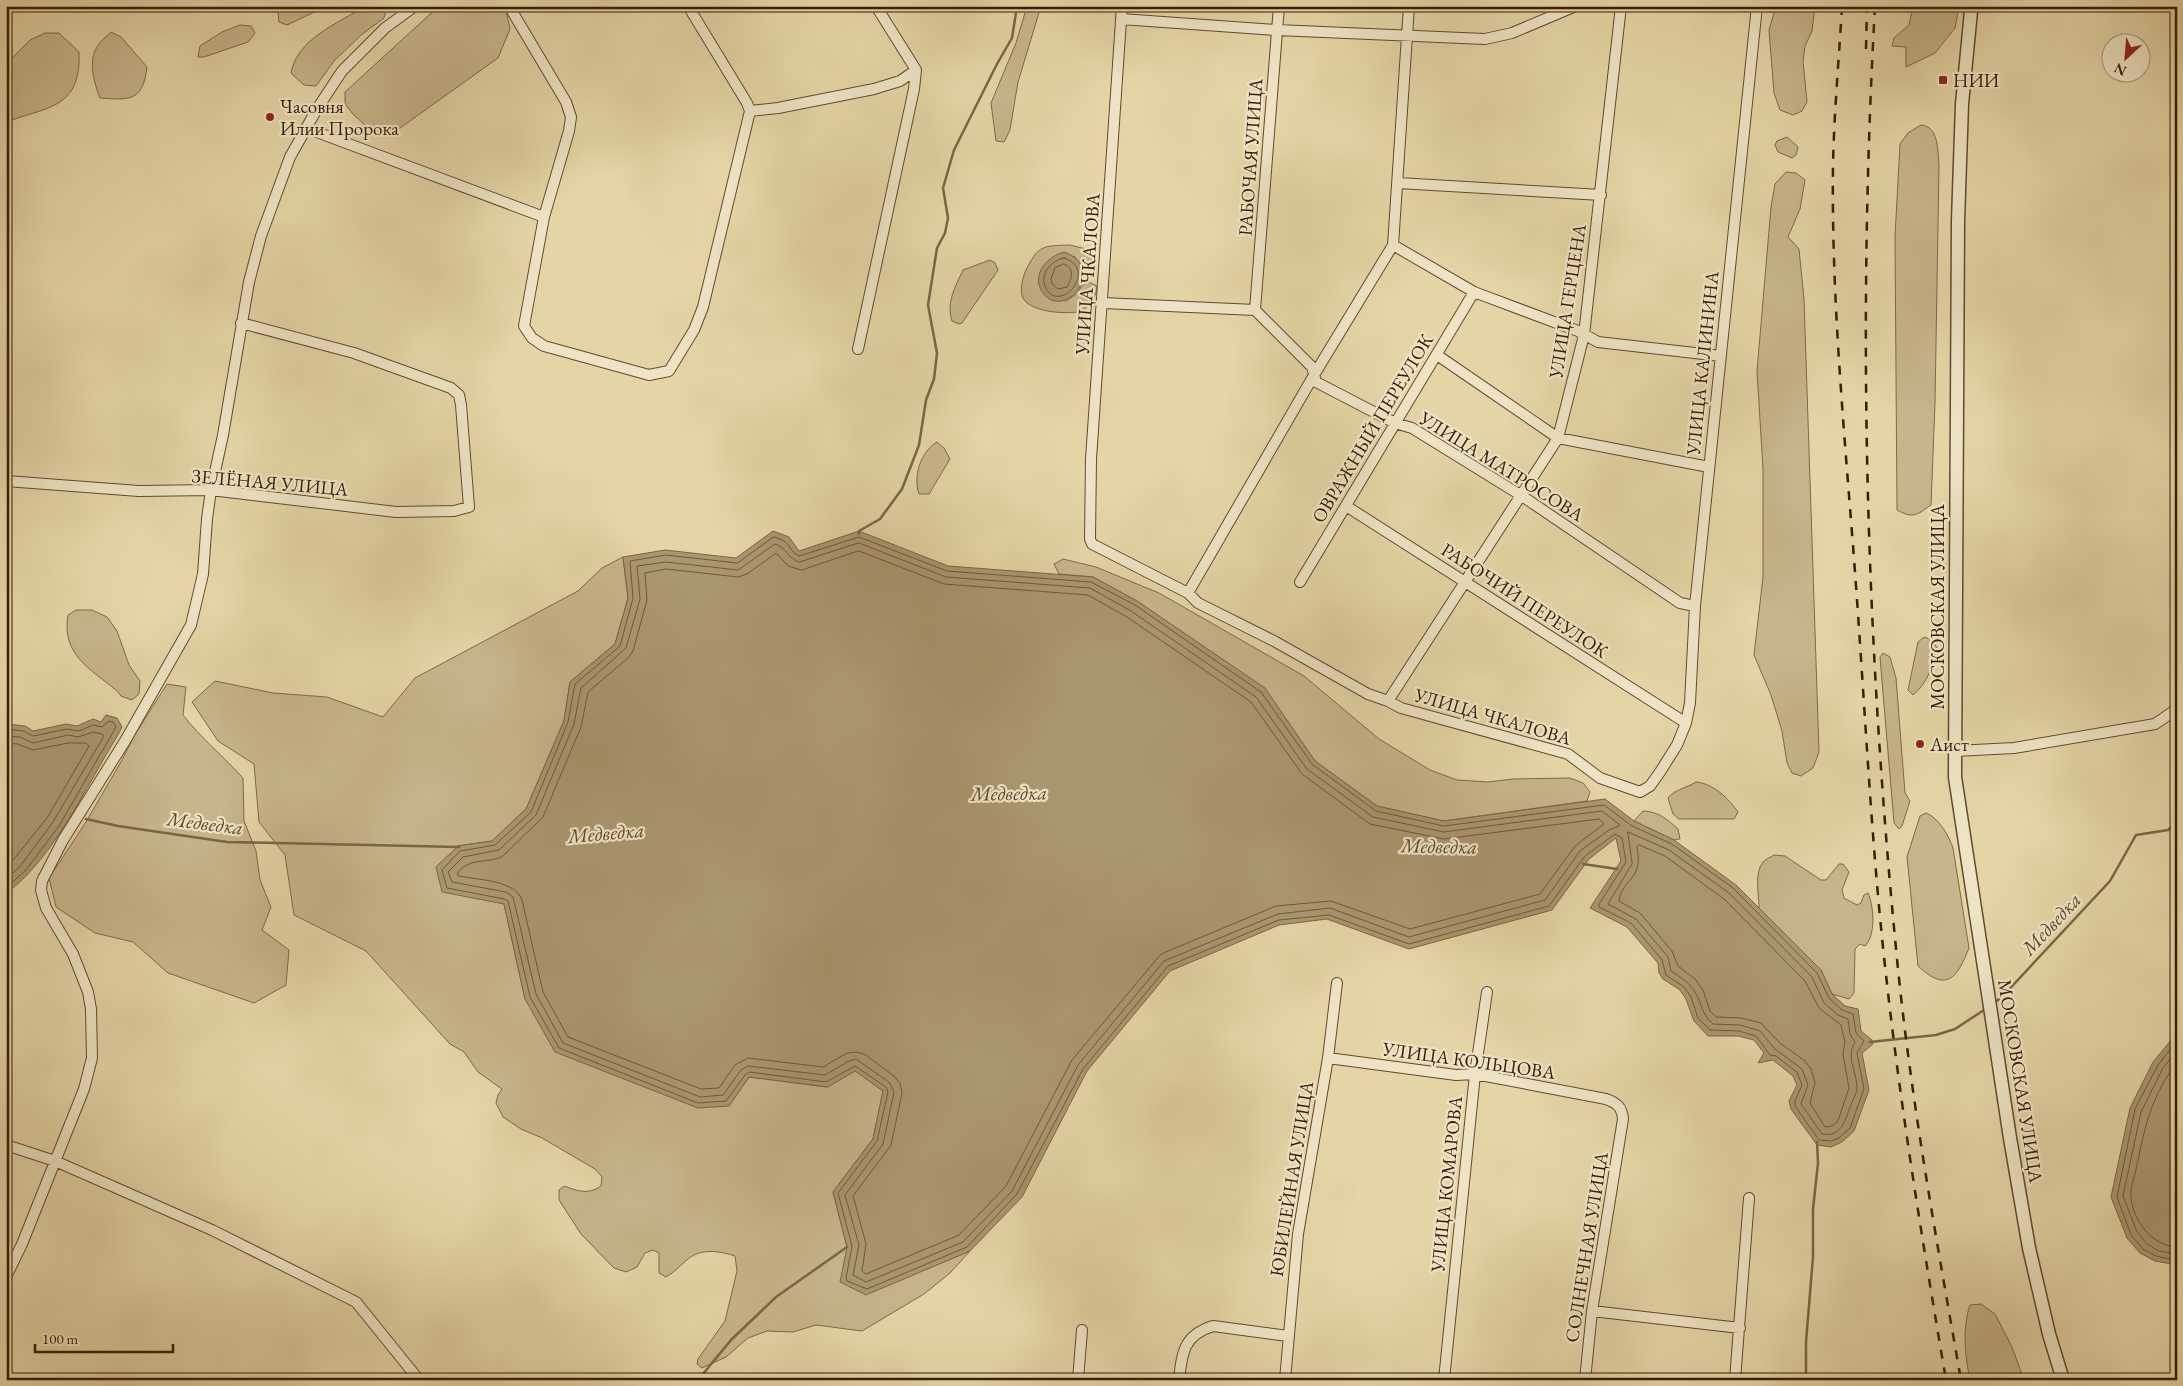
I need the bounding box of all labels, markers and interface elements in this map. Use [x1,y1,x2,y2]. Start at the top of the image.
north arrow [2100,32,2150,82]
text: N [2111,59,2129,80]
place label: НИИ [1953,68,1999,93]
marker: НИИ [1937,74,1949,86]
street label: РАБОЧАЯ УЛИЦА [1233,77,1269,237]
place label: Часовня Илии Пророка [280,94,399,141]
marker: Часовня Илии Пророка [264,111,276,123]
street label: УЛИЦА ЧКАЛОВА [1069,191,1106,357]
street label: УЛИЦА ГЕРЦЕНА [1543,221,1592,381]
street label: УЛИЦА КАЛИНИНА [1680,269,1725,457]
street label: ОВРАЖНЫЙ ПЕРЕУЛОК [1306,329,1439,527]
street label: УЛИЦА МАТРОСОВА [1414,405,1590,528]
street label: ЗЕЛЁНАЯ УЛИЦА [191,463,350,502]
street label: МОСКОВСКАЯ УЛИЦА [1925,503,1950,710]
street label: РАБОЧИЙ ПЕРЕУЛОК [1437,537,1613,664]
street label: УЛИЦА ЧКАЛОВА [1411,682,1575,751]
place label: Аист [1929,732,1969,757]
marker: Аист [1914,738,1926,750]
water label: Медведка [970,779,1047,807]
water label: Медведка [164,805,245,841]
water label: Медведка [566,817,645,849]
water label: Медведка [1400,832,1477,860]
water label: Медведка [2015,887,2087,962]
street label: МОСКОВСКАЯ УЛИЦА [1992,978,2049,1185]
street label: УЛИЦА КОЛЬЦОВА [1380,1036,1558,1085]
street label: ЮБИЛЕЙНАЯ УЛИЦА [1264,1079,1319,1279]
street label: УЛИЦА КОМАРОВА [1425,1094,1468,1274]
street label: СОЛНЕЧНАЯ УЛИЦА [1559,1149,1614,1344]
scale bar [35,1321,172,1353]
text: 100 m [42,1329,79,1348]

